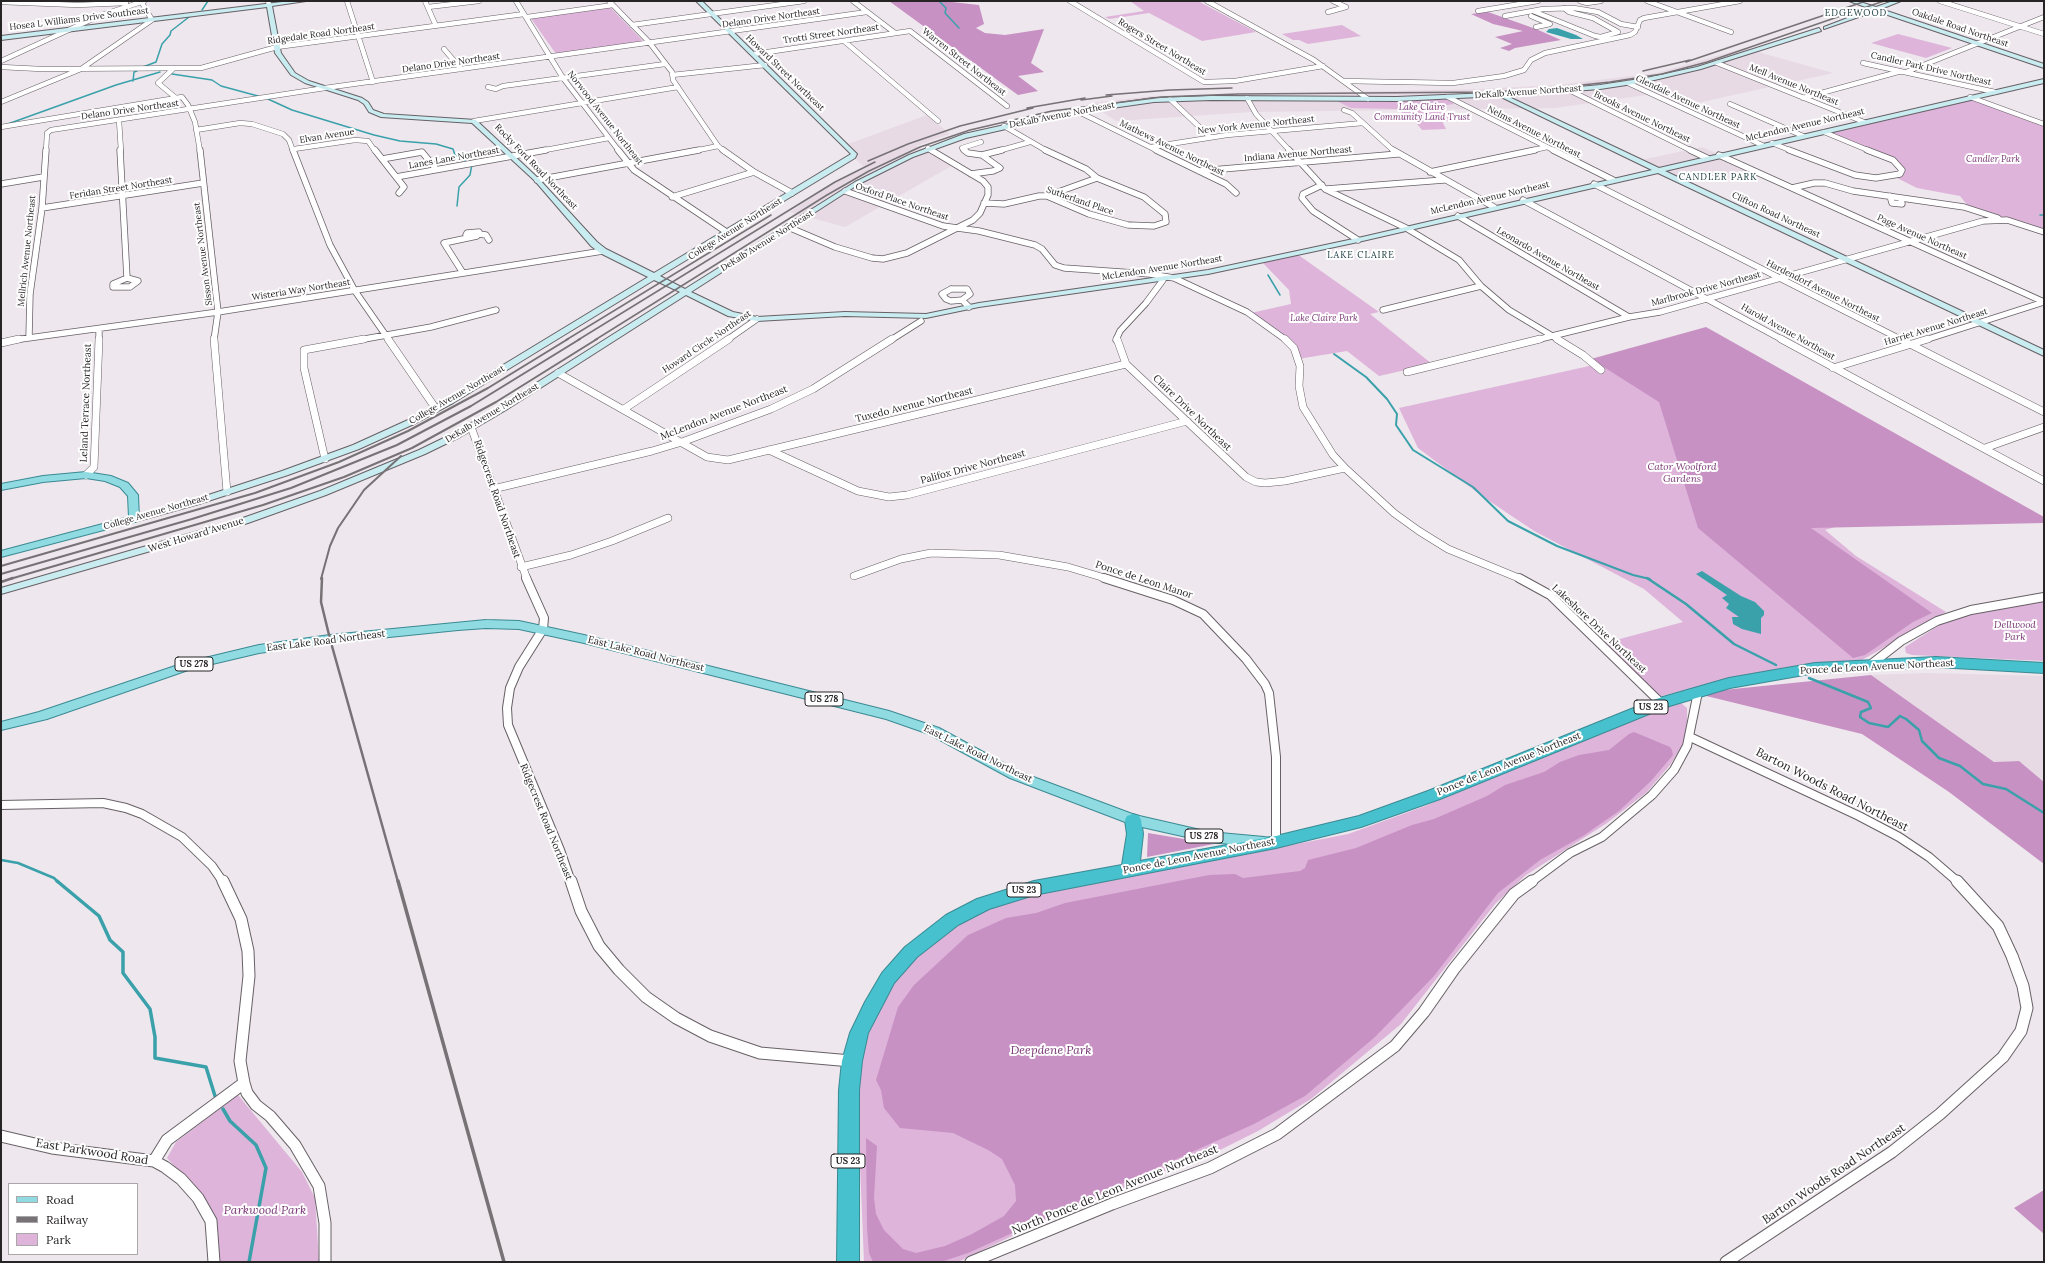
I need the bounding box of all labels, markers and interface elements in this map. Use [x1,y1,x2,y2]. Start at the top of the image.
street label: Hosea L Williams Drive Southeast [9,5,149,33]
street label: Delano Drive Northeast [721,6,821,30]
street label: Oakdale Road Northeast [1910,6,2010,50]
district label: EDGEWOOD [1825,8,1887,18]
street label: Rogers Street Northeast [1116,16,1208,78]
street label: Ridgedale Road Northeast [267,21,375,47]
street label: Trotti Street Northeast [782,22,880,46]
street label: Warren Street Northeast [920,26,1008,98]
street label: Howard Street Northeast [743,33,827,113]
street label: Candler Park Drive Northeast [1870,50,1992,88]
street label: Delano Drive Northeast [401,51,501,75]
street label: Mell Avenue Northeast [1748,62,1840,108]
street label: Norwood Avenue Northeast [565,69,645,167]
street label: Glendale Avenue Northeast [1634,73,1742,131]
street label: DeKalb Avenue Northeast [1474,83,1582,101]
street label: Brooks Avenue Northeast [1592,89,1692,145]
street label: Delano Drive Northeast [80,98,180,122]
street label: DeKalb Avenue Northeast [1008,99,1116,131]
park label: Lake Claire Community Land Trust [1374,102,1470,123]
street label: Nelms Avenue Northeast [1485,104,1583,160]
street label: McLendon Avenue Northeast [1744,106,1866,144]
street label: New York Avenue Northeast [1197,113,1315,137]
street label: Mathews Avenue Northeast [1118,118,1226,178]
street label: Rocky Ford Road Northeast [492,122,580,212]
street label: Elvan Avenue [299,126,355,146]
street label: Indiana Avenue Northeast [1244,144,1352,164]
street label: Lanes Lane Northeast [408,145,500,171]
park label: Candler Park [1966,154,2020,164]
district label: CANDLER PARK [1679,172,1757,182]
street label: Feridan Street Northeast [69,175,173,201]
street label: McLendon Avenue Northeast [1429,179,1551,217]
street label: Oxford Place Northeast [854,181,950,223]
street label: Sutherland Place [1045,184,1115,218]
street label: Clifton Road Northeast [1730,190,1822,240]
street label: Mellrich Avenue Northeast [16,195,38,307]
street label: College Avenue Northeast [686,196,784,262]
street label: Sisson Avenue Northeast [191,202,215,306]
street label: DeKalb Avenue Northeast [719,208,815,274]
street label: Page Avenue Northeast [1875,212,1969,262]
street label: Leonardo Avenue Northeast [1495,225,1601,293]
district label: LAKE CLAIRE [1327,250,1395,260]
street label: McLendon Avenue Northeast [1101,253,1223,283]
street label: Hardendorf Avenue Northeast [1764,258,1882,324]
street label: Marlbrook Drive Northeast [1650,269,1762,309]
street label: Wisteria Way Northeast [251,277,351,303]
street label: Harold Avenue Northeast [1739,302,1837,362]
street label: Harriet Avenue Northeast [1883,306,1989,348]
street label: Howard Circle Northeast [661,308,753,376]
park label: Lake Claire Park [1290,313,1358,323]
street label: Leland Terrace Northeast [78,343,94,463]
street label: College Avenue Northeast [407,363,507,427]
street label: Claire Drive Northeast [1150,372,1234,454]
street label: DeKalb Avenue Northeast [443,381,541,445]
street label: McLendon Avenue Northeast [659,383,789,443]
street label: Tuxedo Avenue Northeast [854,385,974,425]
street label: Ridgecrest Road Northeast [471,438,523,560]
street label: Palifox Drive Northeast [919,447,1027,487]
park label: Cator Woolford Gardens [1647,461,1717,484]
street label: College Avenue Northeast [102,492,210,532]
street label: West Howard Avenue [147,515,245,555]
street label: Ponce de Leon Manor [1094,559,1194,601]
street label: Lakeshore Drive Northeast [1549,582,1649,676]
park label: Dellwood Park [1994,619,2036,642]
street label: East Lake Road Northeast [266,628,386,654]
street label: East Lake Road Northeast [587,634,705,674]
road number: US 278 [175,657,213,671]
street label: Ponce de Leon Avenue Northeast [1800,657,1954,677]
road number: US 278 [805,692,843,706]
road number: US 23 [1634,700,1668,714]
street label: East Lake Road Northeast [922,722,1034,786]
street label: Ponce de Leon Avenue Northeast [1435,730,1583,798]
street label: Barton Woods Road Northeast [1753,745,1911,835]
street label: Ridgecrest Road Northeast [517,762,575,882]
road number: US 278 [1185,829,1223,843]
street label: Ponce de Leon Avenue Northeast [1122,835,1276,877]
road number: US 23 [1007,883,1041,897]
park label: Deepdene Park [1011,1044,1091,1058]
street label: Barton Woods Road Northeast [1760,1121,1908,1227]
street label: East Parkwood Road [35,1136,149,1168]
street label: North Ponce de Leon Avenue Northeast [1010,1142,1220,1238]
road number: US 23 [831,1154,865,1168]
legend [8,1183,138,1255]
text: Road [46,1192,74,1207]
park label: Parkwood Park [224,1204,306,1218]
text: Railway [46,1212,88,1227]
text: Park [46,1232,71,1247]

